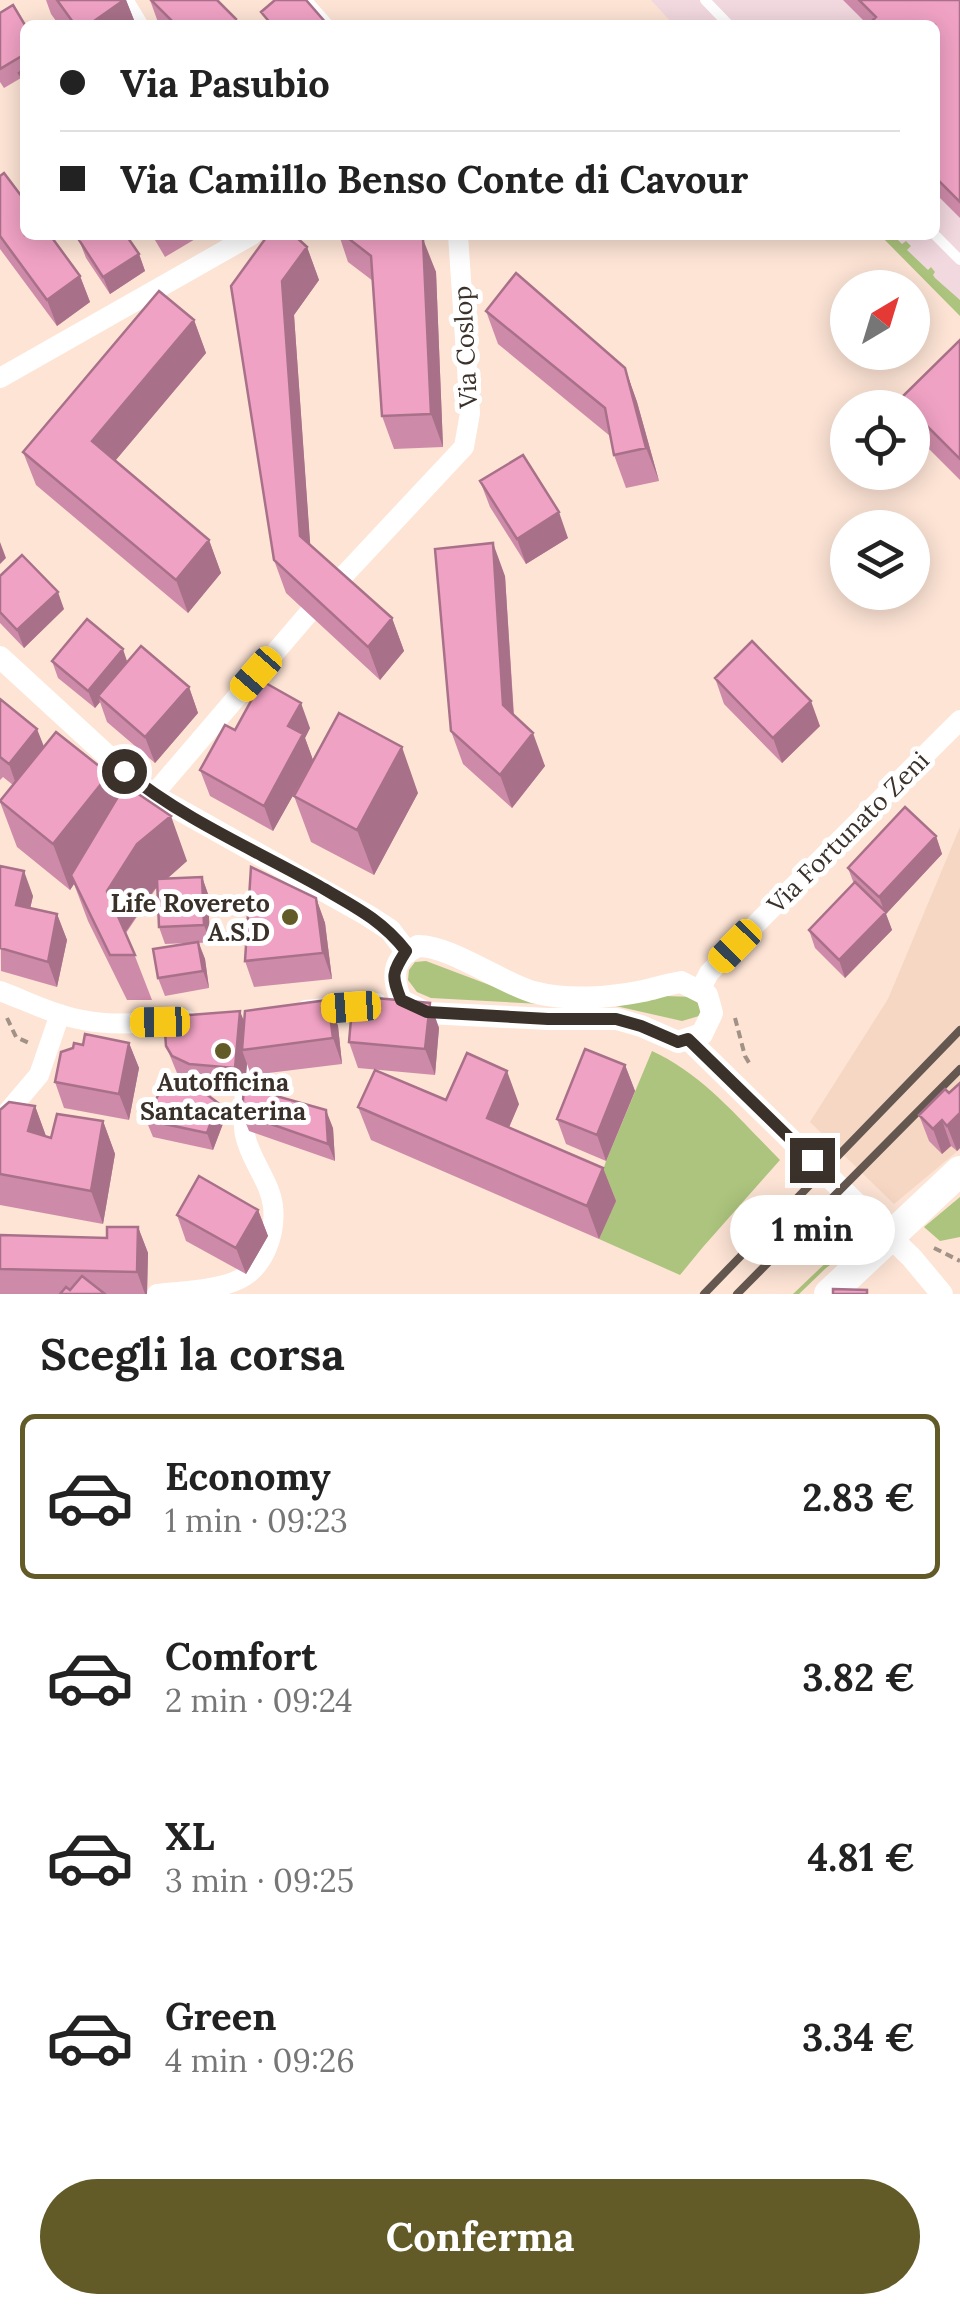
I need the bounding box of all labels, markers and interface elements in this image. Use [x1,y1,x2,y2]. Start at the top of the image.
text: Via Pasubio [120,59,330,107]
text: Via Camillo Benso Conte di Cavour [120,155,748,203]
north arrow [830,270,930,370]
map controls [830,270,930,610]
street label: Via Coslop [446,285,484,410]
button: locate [830,390,930,490]
button: layers [830,510,930,610]
car [225,642,287,706]
street label: Via Fortunato Zeni [760,744,936,920]
route start [102,749,147,794]
place label: Life Rovereto A.S.D [110,887,270,948]
marker: Life Rovereto A.S.D [279,906,301,928]
car [703,914,767,978]
car [320,990,382,1024]
car [130,1006,190,1038]
marker: Autofficina Santacaterina [212,1040,234,1062]
place label: Autofficina Santacaterina [140,1066,306,1127]
route end [790,1138,835,1183]
callout: 1 min [730,1195,894,1265]
text: 1 min [772,1209,853,1250]
text: Scegli la corsa [40,1325,345,1382]
icon: car [45,1452,135,1542]
text: Economy [165,1452,331,1500]
text: 2.83 € [802,1473,915,1521]
text: 1 min · 09:23 [165,1500,348,1541]
icon: car [45,1632,135,1722]
text: Comfort [165,1632,317,1680]
text: 3.82 € [802,1653,915,1701]
text: 2 min · 09:24 [165,1680,353,1721]
icon: car [45,1812,135,1902]
text: XL [165,1812,215,1860]
text: 4.81 € [807,1833,915,1881]
text: 3 min · 09:25 [165,1860,354,1901]
icon: car [45,1992,135,2082]
text: Green [165,1992,277,2040]
text: 3.34 € [802,2013,915,2061]
text: 4 min · 09:26 [165,2040,355,2081]
button: Conferma [40,2179,920,2294]

